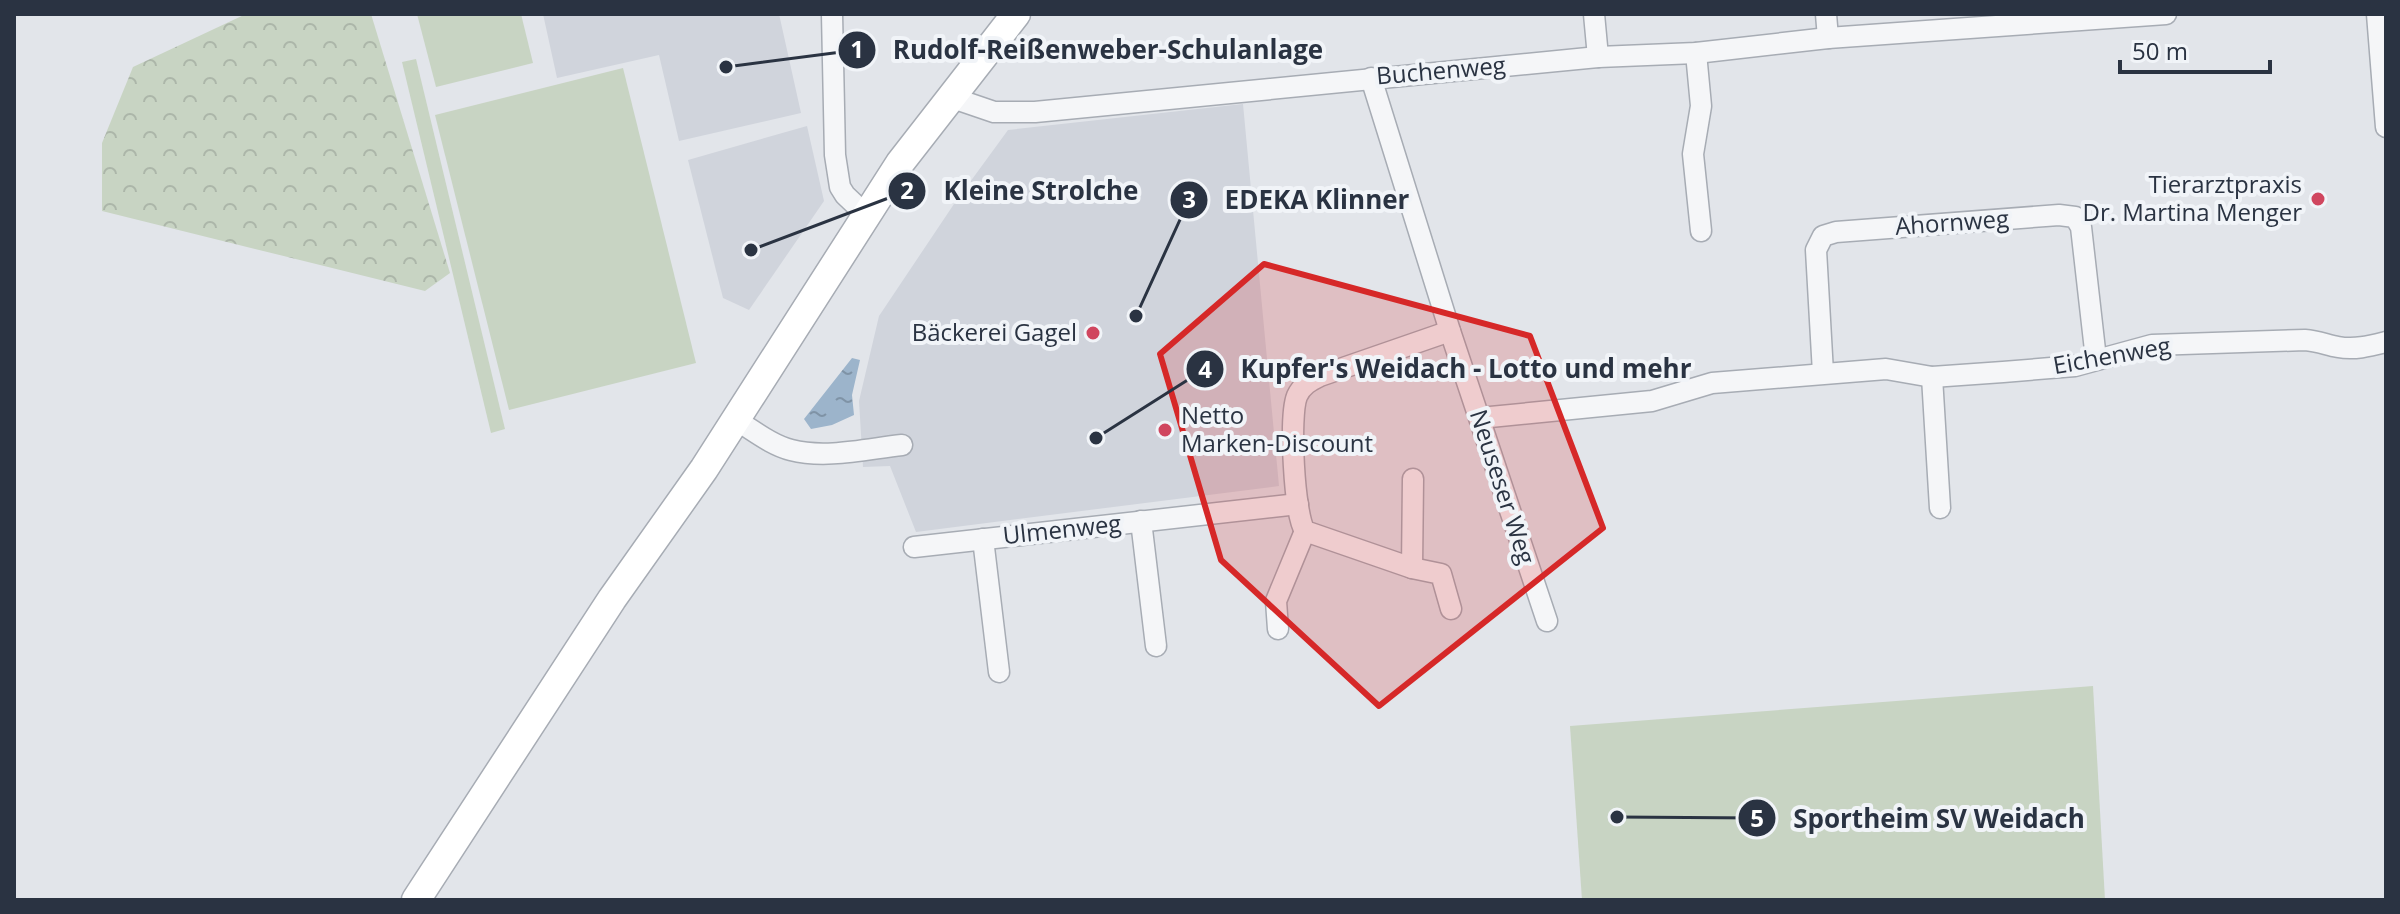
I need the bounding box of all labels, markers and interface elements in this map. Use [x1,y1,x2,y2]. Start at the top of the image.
scale bar [2120,24,2270,74]
callout: Rudolf-Reißenweber-Schulanlage [837,25,1339,75]
text: Rudolf-Reißenweber-Schulanlage [893,31,1323,67]
text: 1 [850,32,864,65]
text: 50 m [2132,34,2188,67]
street label: Buchenweg [1375,47,1507,92]
callout: Kleine Strolche [887,166,1154,216]
place label: Tierarztpraxis Dr. Martina Menger [2083,167,2302,228]
text: Kleine Strolche [944,172,1138,208]
text: 2 [900,173,914,206]
callout: EDEKA Klinner [1169,175,1426,225]
text: EDEKA Klinner [1225,181,1410,217]
text: 3 [1182,182,1196,215]
marker: Tierarztpraxis Dr. Martina Menger [2309,190,2327,208]
street label: Ahornweg [1894,201,2010,242]
place label: Bäckerei Gagel [912,315,1077,348]
marker: Bäckerei Gagel [1084,324,1102,342]
street label: Eichenweg [2050,328,2173,381]
callout: Kupfer's Weidach - Lotto und mehr [1185,344,1707,394]
text: Kupfer's Weidach - Lotto und mehr [1241,350,1692,386]
text: 4 [1198,352,1212,385]
place label: Netto Marken-Discount [1181,398,1373,459]
street label: Neuseser Weg [1463,405,1544,568]
marker: Netto Marken-Discount [1156,421,1174,439]
street label: Ulmenweg [1001,506,1123,551]
callout: Sportheim SV Weidach [1737,793,2101,843]
text: Sportheim SV Weidach [1793,800,2085,836]
text: 5 [1750,801,1764,834]

